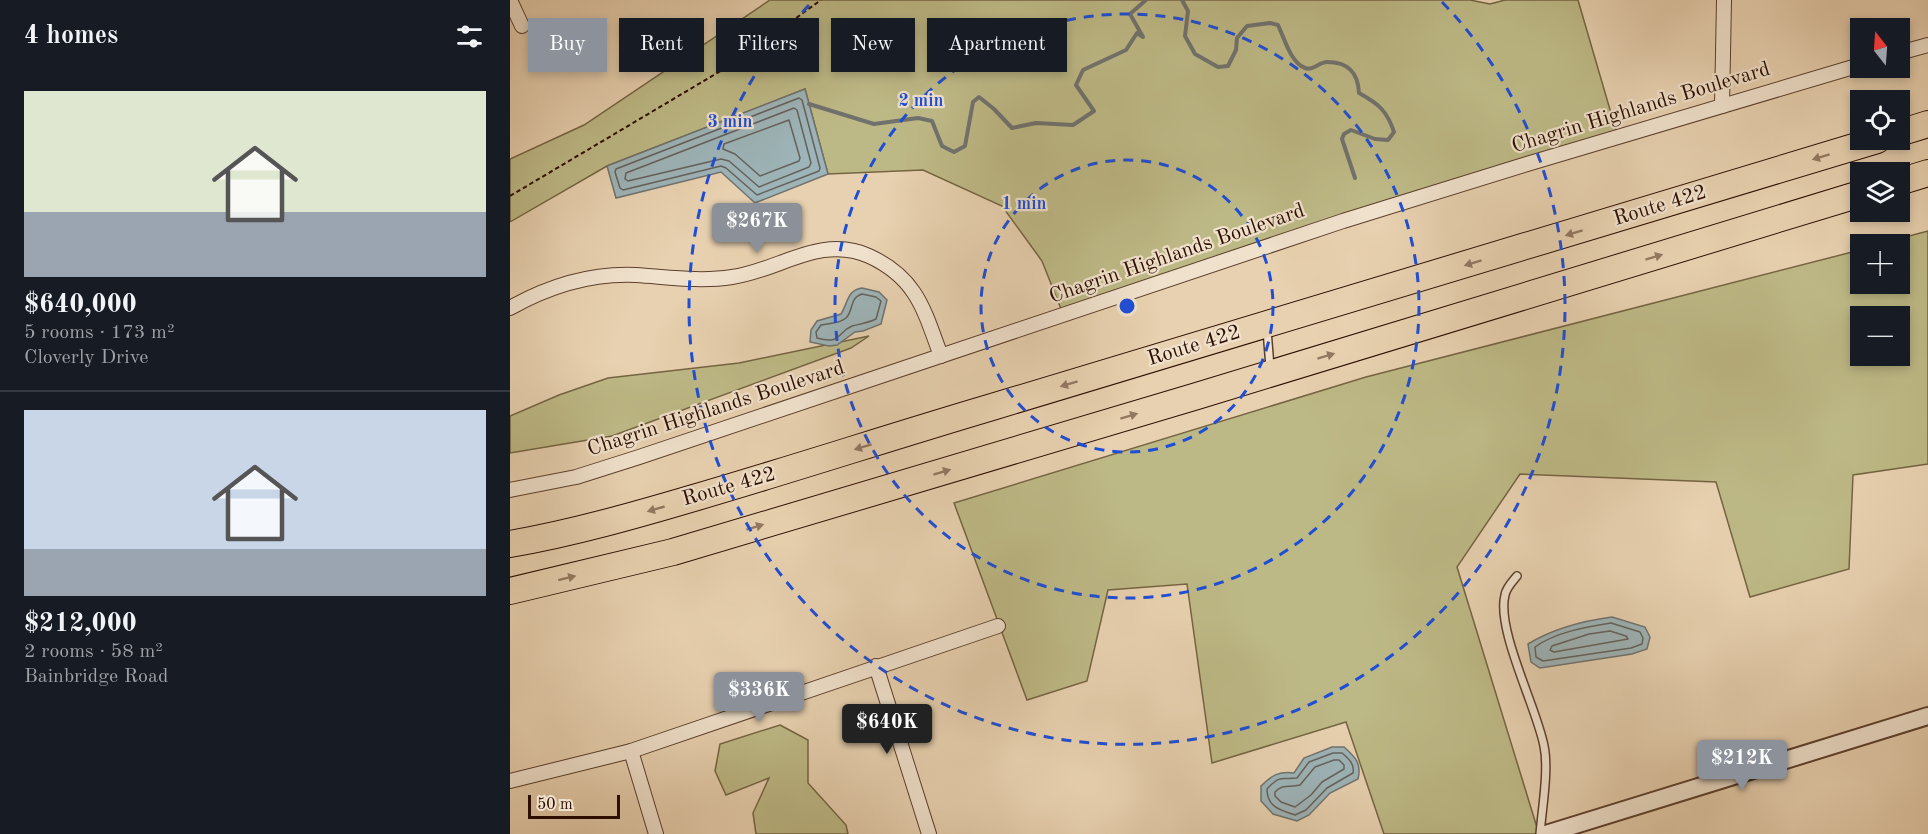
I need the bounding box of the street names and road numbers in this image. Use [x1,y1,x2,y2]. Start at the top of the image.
street label: Chagrin Highlands Boulevard [1509,59,1773,157]
street label: Route 422 [1611,182,1709,230]
street label: Chagrin Highlands Boulevard [1046,200,1308,308]
street label: Route 422 [1145,322,1243,370]
street label: Chagrin Highlands Boulevard [585,357,847,461]
street label: Route 422 [680,464,778,510]

